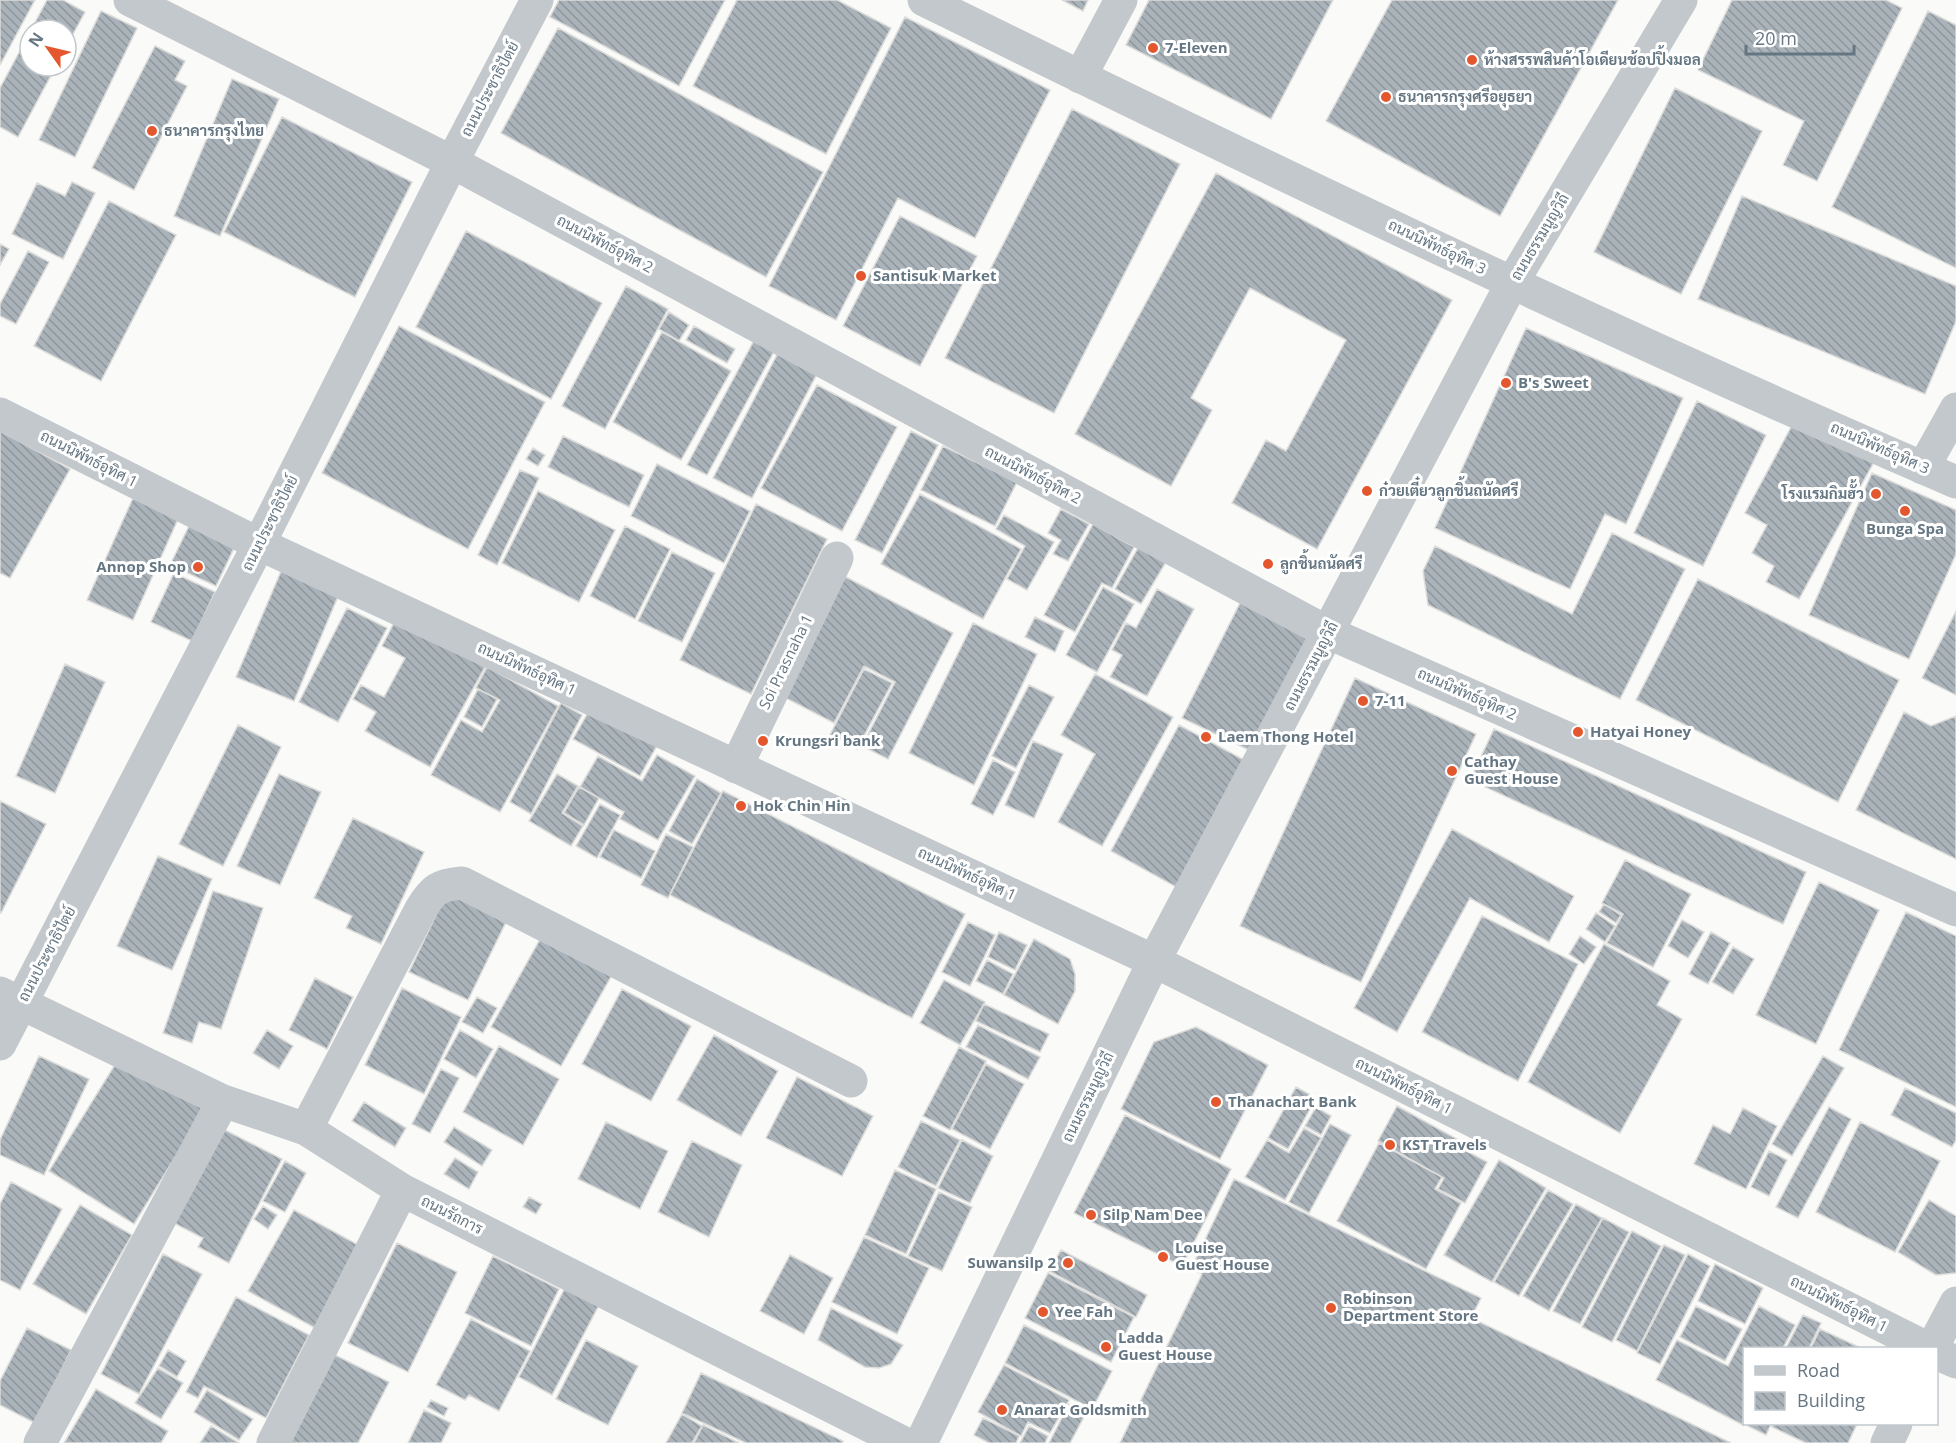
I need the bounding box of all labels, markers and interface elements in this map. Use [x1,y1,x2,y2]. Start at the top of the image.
north arrow [18,18,78,78]
scale bar [1746,18,1854,56]
text: 20 m [1755,26,1797,50]
text: N [23,28,48,51]
place label: 7-Eleven [1165,37,1228,57]
street label: ถนนประชาธิปัตย์ [456,38,523,140]
marker: 7-Eleven [1146,41,1160,55]
place label: ห้างสรรพสินค้าโอเดียนช้อปปิ้งมอล [1484,45,1701,69]
marker: ห้างสรรพสินค้าโอเดียนช้อปปิ้งมอล [1465,53,1479,67]
place label: ธนาคารกรุงศรีอยุธยา [1398,86,1532,108]
marker: ธนาคารกรุงศรีอยุธยา [1379,90,1393,104]
place label: ธนาคารกรุงไทย [164,120,264,142]
marker: ธนาคารกรุงไทย [145,124,159,138]
street label: ถนนธรรมนูญวิถี [1505,189,1574,284]
street label: ถนนนิพัทธ์อุทิศ 2 [553,209,657,279]
street label: ถนนนิพัทธ์อุทิศ 3 [1384,214,1490,280]
place label: Santisuk Market [873,265,997,285]
marker: Santisuk Market [854,269,868,283]
place label: B's Sweet [1518,372,1589,392]
marker: B's Sweet [1499,376,1513,390]
street label: ถนนนิพัทธ์อุทิศ 3 [1827,416,1933,480]
street label: ถนนนิพัทธ์อุทิศ 1 [37,425,141,493]
street label: ถนนนิพัทธ์อุทิศ 2 [981,440,1085,510]
street label: ถนนประชาธิปัตย์ [236,471,302,574]
place label: ก๋วยเตี๋ยวลูกชิ้นถนัดศรี [1379,476,1519,502]
place label: โรงแรมกิมฮั้ว [1781,479,1864,503]
marker: ก๋วยเตี๋ยวลูกชิ้นถนัดศรี [1360,484,1374,498]
marker: โรงแรมกิมฮั้ว [1869,487,1883,501]
marker: Bunga Spa [1898,504,1912,518]
place label: Bunga Spa [1866,518,1944,538]
place label: ลูกชิ้นถนัดศรี [1280,549,1363,575]
place label: Annop Shop [96,556,186,576]
marker: ลูกชิ้นถนัดศรี [1261,557,1275,571]
marker: Annop Shop [191,560,205,574]
street label: Soi Prasnaha 1 [754,611,817,712]
street label: ถนนธรรมนูญวิถี [1278,618,1343,714]
street label: ถนนนิพัทธ์อุทิศ 1 [474,637,580,701]
street label: ถนนนิพัทธ์อุทิศ 2 [1414,662,1520,726]
place label: 7-11 [1375,690,1406,710]
marker: 7-11 [1356,694,1370,708]
place label: Hatyai Honey [1590,721,1692,741]
marker: Hatyai Honey [1571,725,1585,739]
place label: Laem Thong Hotel [1218,726,1354,746]
place label: Krungsri bank [775,730,881,750]
marker: Laem Thong Hotel [1199,730,1213,744]
marker: Krungsri bank [756,734,770,748]
place label: Cathay Guest House [1464,751,1559,788]
marker: Cathay Guest House [1445,764,1459,778]
place label: Hok Chin Hin [753,795,851,815]
marker: Hok Chin Hin [734,799,748,813]
street label: ถนนนิพัทธ์อุทิศ 1 [914,842,1020,906]
street label: ถนนประชาธิปัตย์ [13,903,80,1005]
street label: ถนนธรรมนูญวิถี [1057,1048,1118,1145]
street label: ถนนนิพัทธ์อุทิศ 1 [1352,1052,1456,1120]
place label: Thanachart Bank [1228,1091,1357,1111]
marker: Thanachart Bank [1209,1095,1223,1109]
place label: KST Travels [1402,1134,1487,1154]
marker: KST Travels [1383,1138,1397,1152]
street label: ถนนรัถการ [418,1190,487,1238]
place label: Silp Nam Dee [1103,1204,1203,1224]
marker: Silp Nam Dee [1084,1208,1098,1222]
place label: Louise Guest House [1175,1237,1270,1274]
marker: Louise Guest House [1156,1250,1170,1264]
place label: Suwansilp 2 [968,1252,1056,1272]
marker: Suwansilp 2 [1061,1256,1075,1270]
street label: ถนนนิพัทธ์อุทิศ 1 [1787,1270,1891,1338]
place label: Robinson Department Store [1343,1288,1479,1325]
place label: Yee Fah [1055,1301,1113,1321]
marker: Robinson Department Store [1324,1301,1338,1315]
marker: Yee Fah [1036,1305,1050,1319]
place label: Ladda Guest House [1118,1327,1213,1364]
marker: Ladda Guest House [1099,1340,1113,1354]
legend [1743,1347,1938,1425]
text: Road [1797,1358,1840,1382]
text: Building [1797,1388,1865,1412]
place label: Anarat Goldsmith [1014,1399,1147,1419]
marker: Anarat Goldsmith [995,1403,1009,1417]

